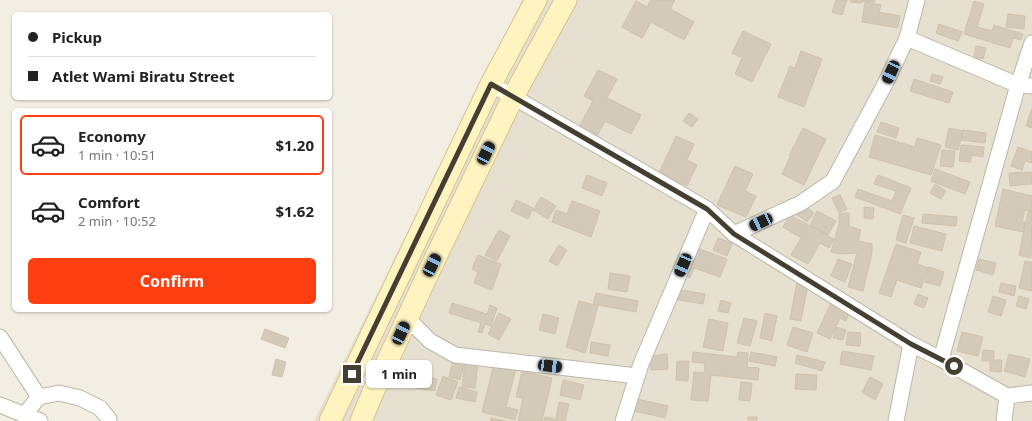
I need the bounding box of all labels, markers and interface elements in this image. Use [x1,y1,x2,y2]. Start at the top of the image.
text: Pickup [52,27,102,47]
car [880,59,902,85]
text: Atlet Wami Biratu Street [52,66,235,86]
text: Economy [78,126,146,146]
icon: car [30,127,66,163]
text: $1.20 [275,135,314,155]
car [475,140,497,166]
text: 1 min · 10:51 [78,146,156,164]
text: Comfort [78,192,140,212]
icon: car [30,193,66,229]
text: $1.62 [275,201,314,221]
car [748,211,774,233]
text: 2 min · 10:52 [78,212,156,230]
car [421,252,443,278]
car [673,252,693,278]
button: Confirm [28,258,316,304]
car [390,320,412,346]
route start [945,357,963,375]
car [537,359,563,373]
callout: 1 min [366,360,432,388]
route end [343,365,361,383]
text: 1 min [381,365,417,383]

